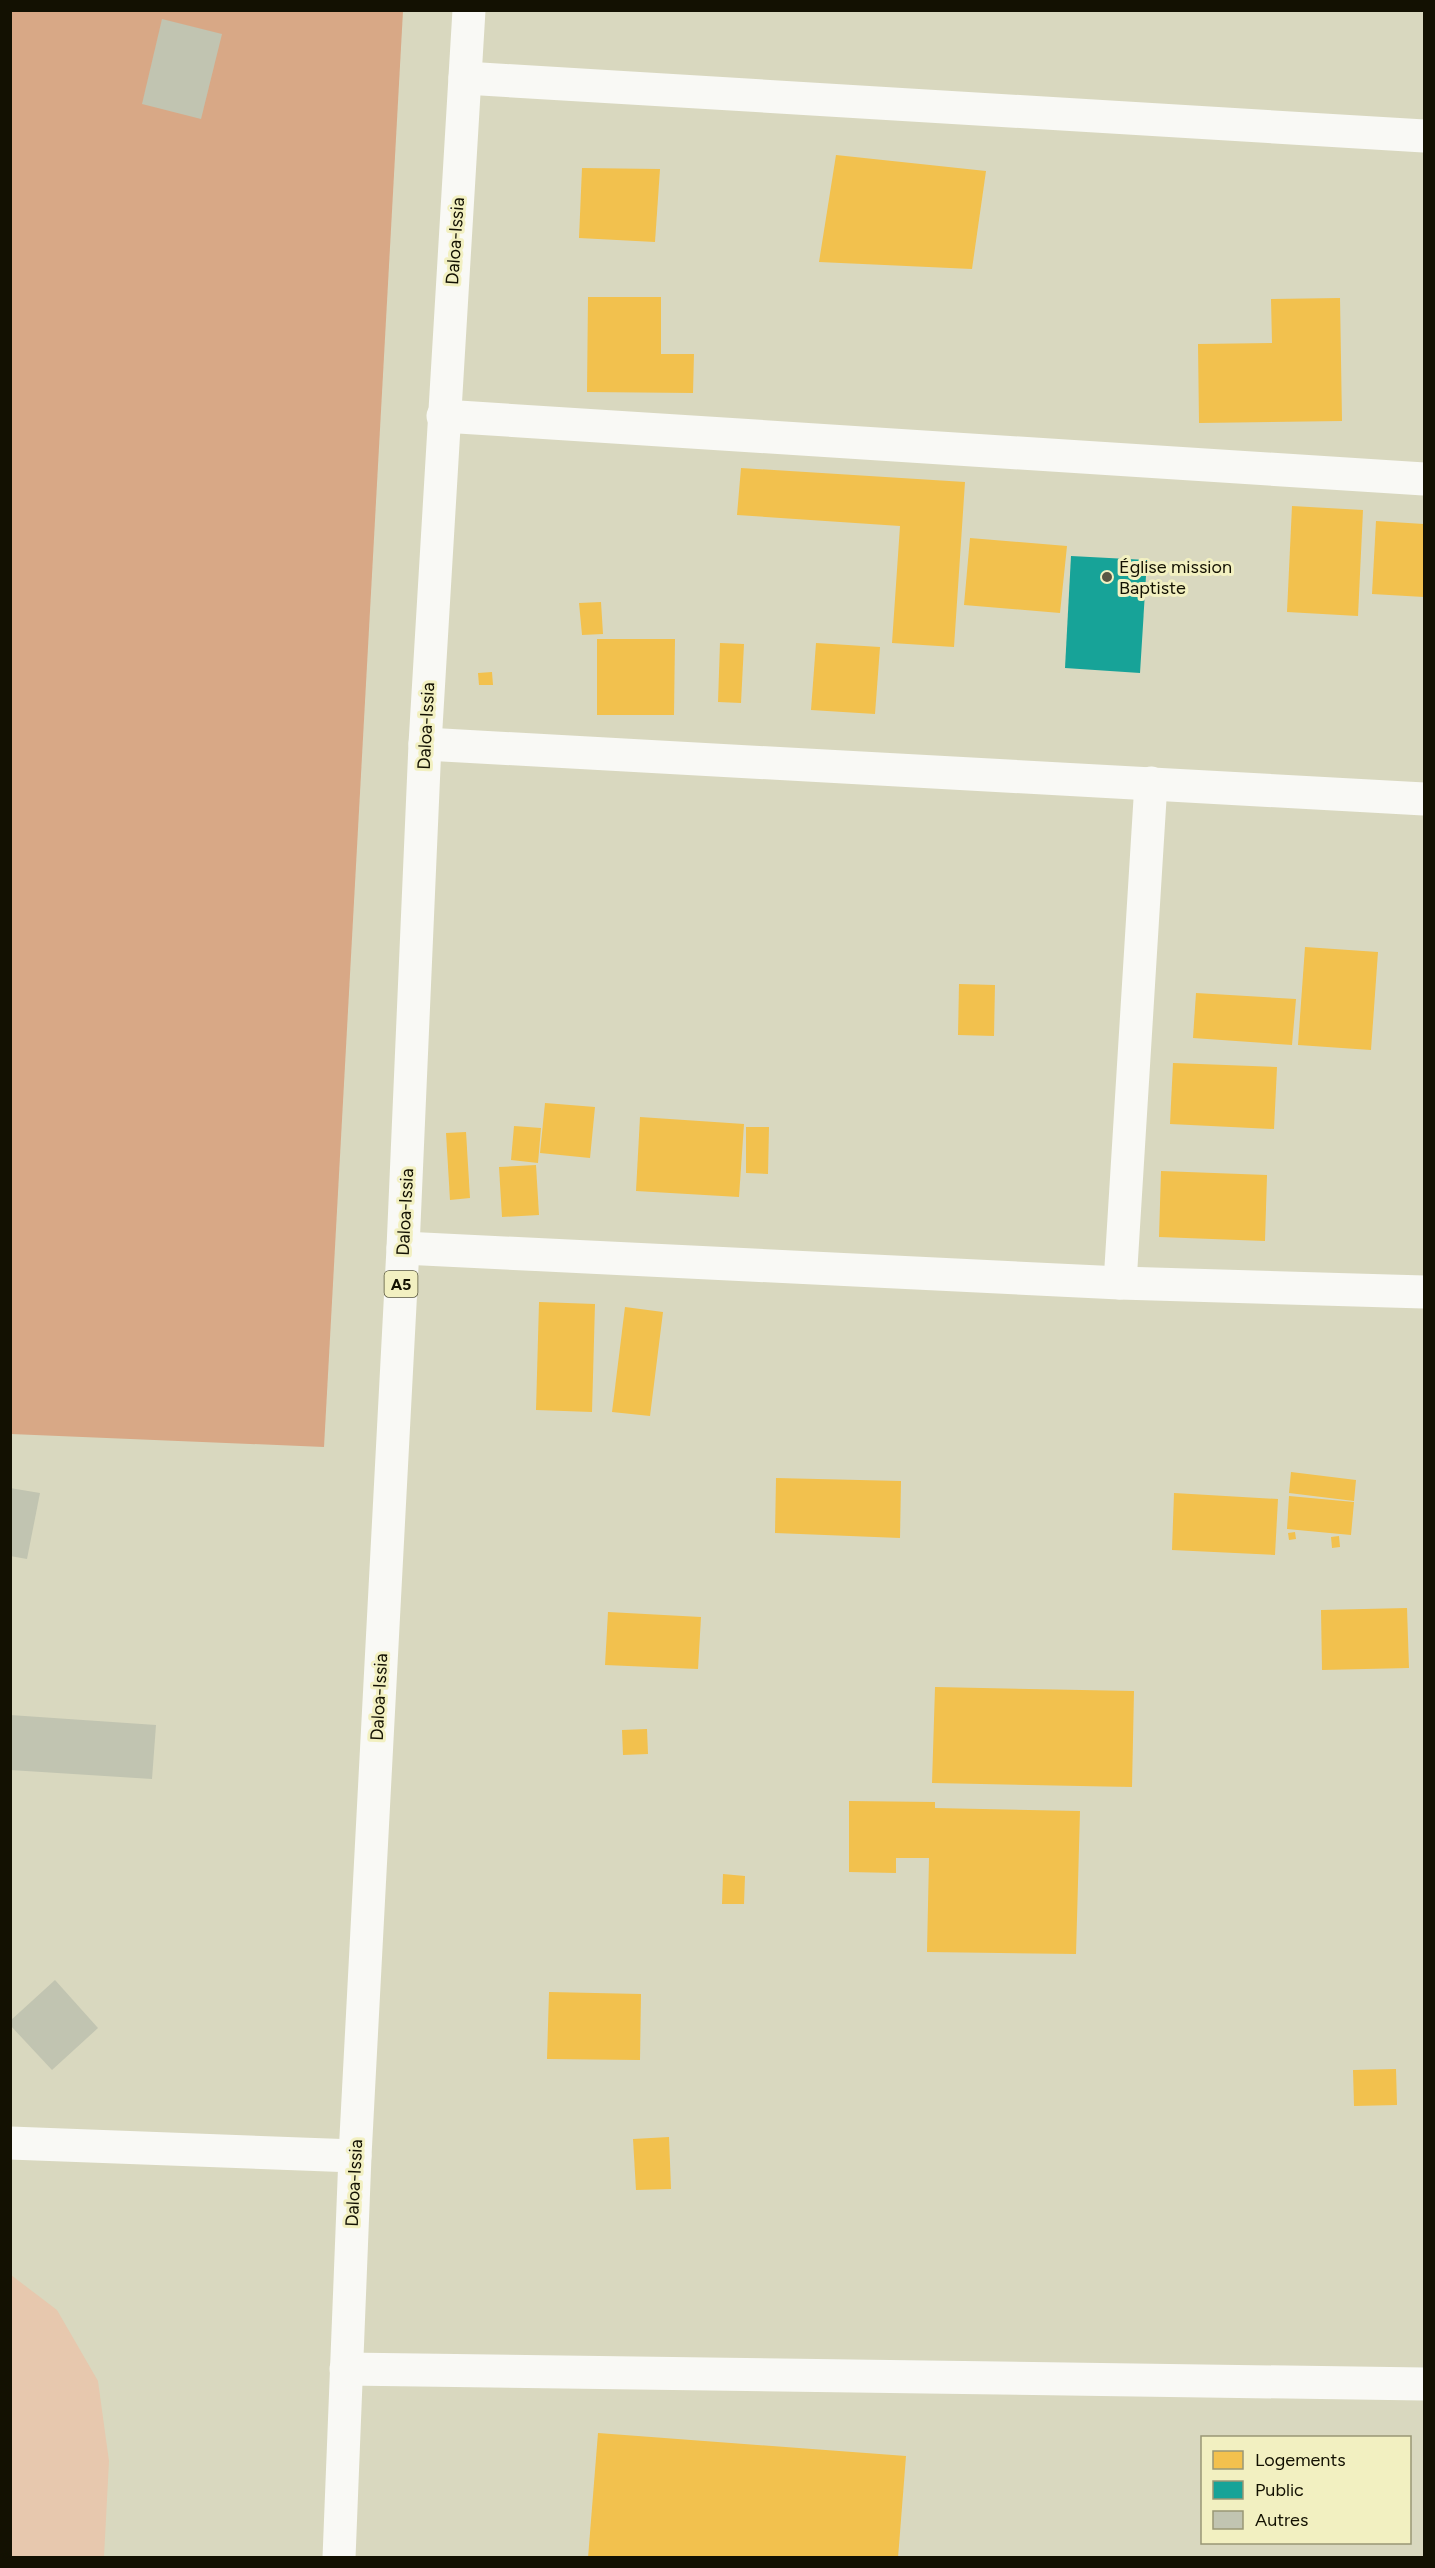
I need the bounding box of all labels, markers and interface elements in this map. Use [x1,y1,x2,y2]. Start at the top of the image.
street label: Daloa-Issia [441,197,469,285]
place label: Église mission Baptiste [1119,556,1232,599]
marker: Église mission Baptiste [1100,570,1114,584]
street label: Daloa-Issia [413,682,439,770]
street label: Daloa-Issia [392,1168,418,1256]
road number: A5 [384,1271,418,1297]
street label: Daloa-Issia [366,1653,392,1741]
street label: Daloa-Issia [341,2139,367,2227]
legend [1201,2436,1411,2544]
text: Logements [1255,2449,1346,2471]
text: Public [1255,2479,1304,2501]
text: Autres [1255,2509,1308,2531]

